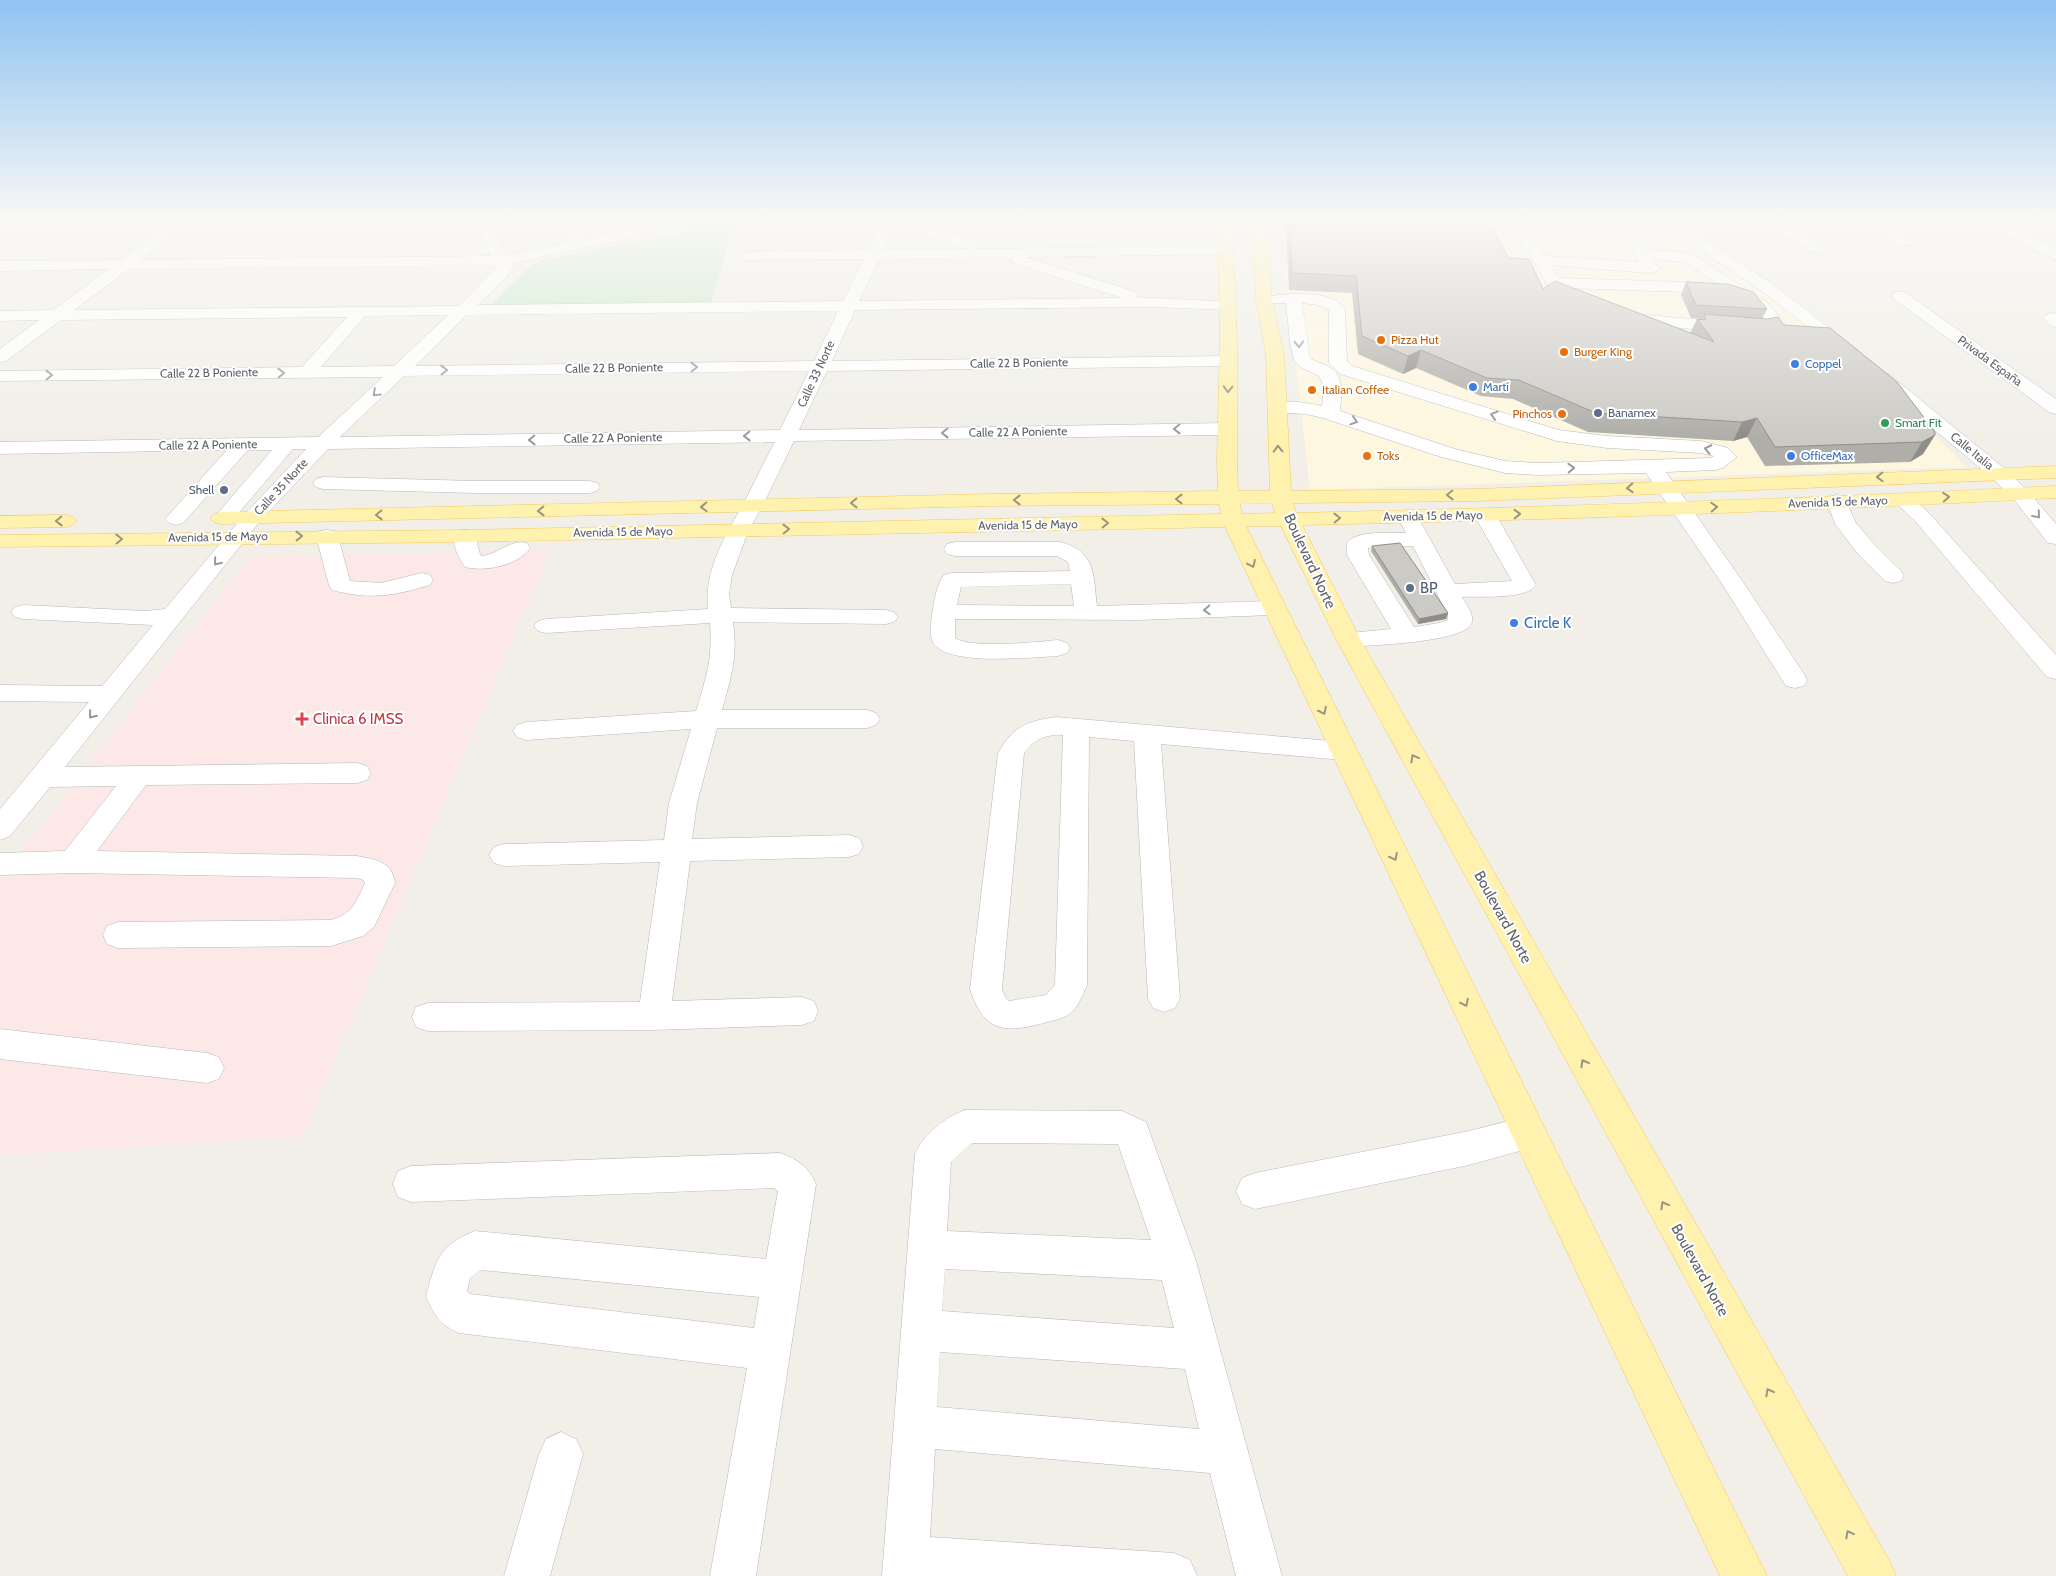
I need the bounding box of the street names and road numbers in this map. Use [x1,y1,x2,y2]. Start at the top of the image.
street label: Privada España [1955,332,2026,389]
street label: Calle 33 Norte [794,338,838,410]
street label: Calle 22 B Poniente [970,354,1068,371]
street label: Calle 22 B Poniente [565,359,663,376]
street label: Calle 22 B Poniente [160,364,258,381]
street label: Calle 22 A Poniente [969,423,1067,440]
street label: Calle 22 A Poniente [564,429,662,446]
street label: Calle Italia [1948,429,1997,473]
street label: Calle 22 A Poniente [159,436,257,453]
street label: Calle 35 Norte [251,455,311,518]
street label: Avenida 15 de Mayo [1788,492,1888,511]
street label: Avenida 15 de Mayo [1383,507,1483,524]
street label: Boulevard Norte [1280,511,1340,612]
street label: Avenida 15 de Mayo [978,516,1078,533]
street label: Avenida 15 de Mayo [573,523,673,540]
street label: Avenida 15 de Mayo [168,528,268,545]
street label: Boulevard Norte [1470,868,1536,967]
street label: Boulevard Norte [1667,1221,1733,1320]

